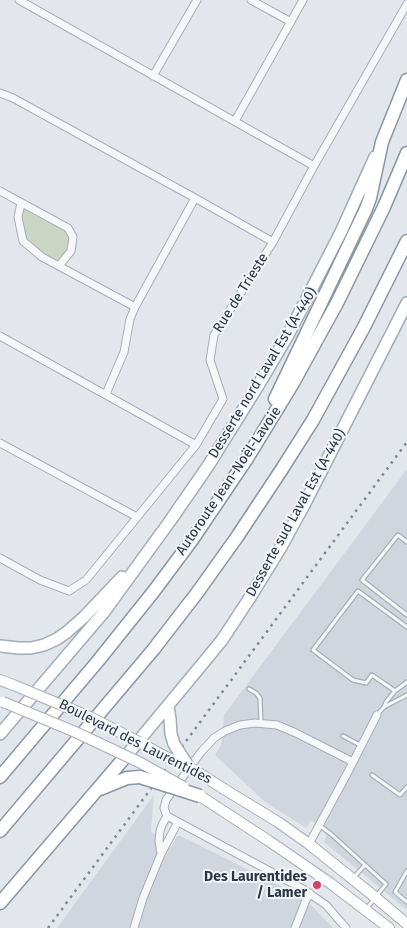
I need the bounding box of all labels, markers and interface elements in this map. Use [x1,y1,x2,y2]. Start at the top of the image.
street label: Rue de Trieste [210,250,272,336]
street label: Desserte nord Laval Est (A-440) [205,285,321,461]
street label: Autoroute Jean-Noël-Lavoie [173,403,285,559]
street label: Desserte sud Laval Est (A-440) [243,426,349,600]
street label: Boulevard des Laurentides [56,696,214,788]
place label: Des Laurentides / Lamer [204,869,307,902]
marker: Des Laurentides / Lamer [311,879,323,891]

